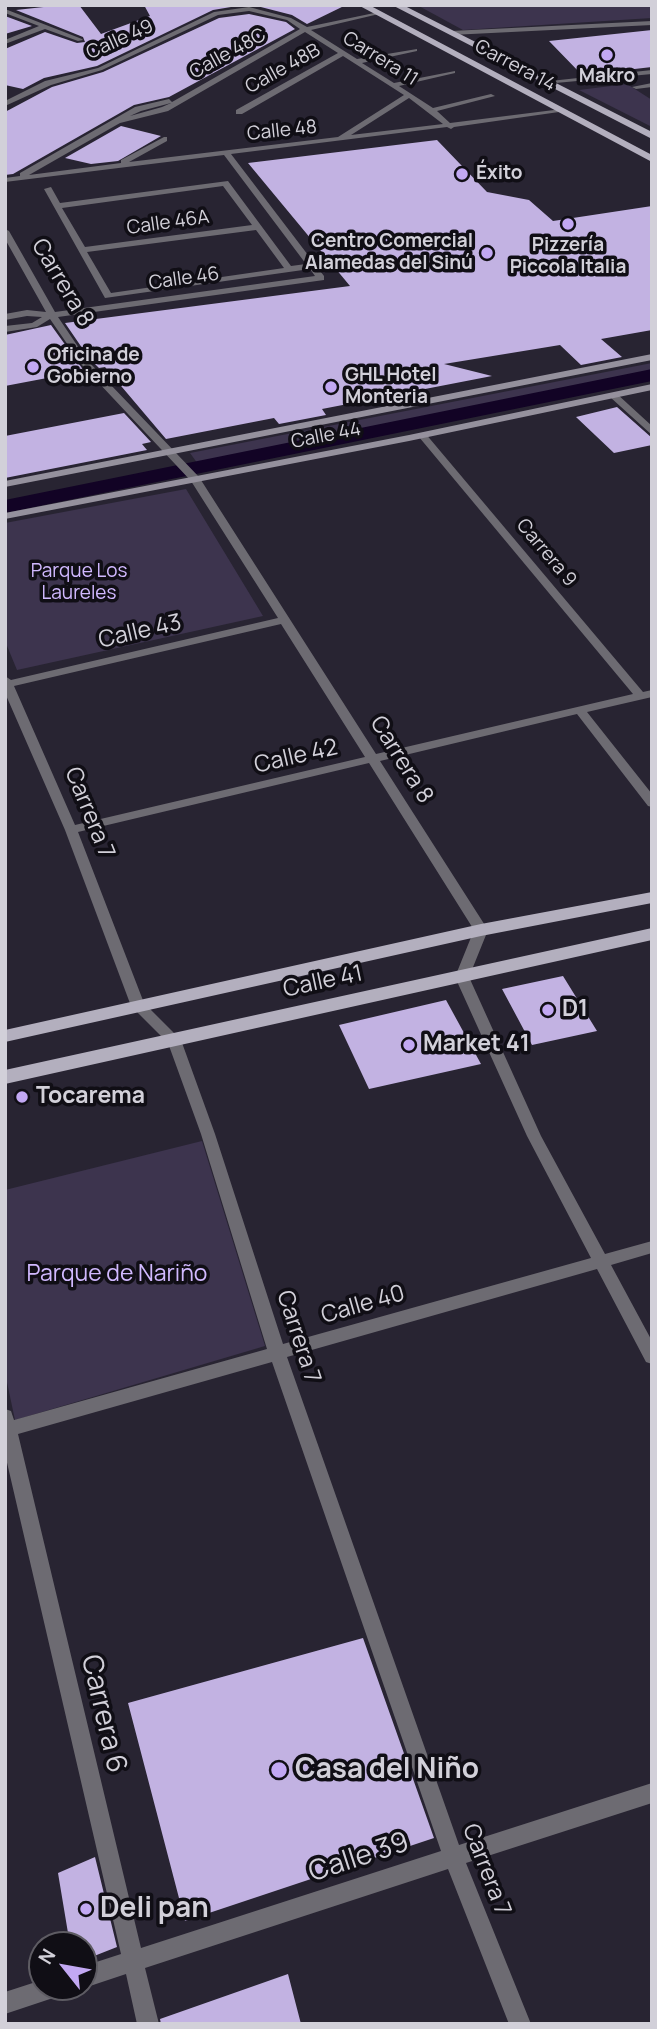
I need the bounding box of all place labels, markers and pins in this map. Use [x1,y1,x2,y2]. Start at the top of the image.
marker: Makro [599,47,615,63]
place label: Makro [579,66,635,88]
place label: Éxito [476,163,522,185]
marker: Éxito [454,166,470,182]
marker: Pizzería Piccola Italia [560,216,576,232]
place label: Centro Comercial Alamedas del Sinú [305,231,473,275]
place label: Pizzería Piccola Italia [510,235,626,279]
marker: Centro Comercial Alamedas del Sinú [479,245,495,261]
place label: Oficina de Gobierno [47,345,140,389]
marker: Oficina de Gobierno [25,359,41,375]
place label: GHL Hotel Monteria [345,365,436,409]
marker: GHL Hotel Monteria [323,379,339,395]
place label: D1 [562,996,588,1024]
marker: D1 [540,1002,556,1018]
place label: Market 41 [423,1031,530,1059]
marker: Market 41 [401,1037,417,1053]
place label: Tocarema [36,1083,145,1111]
marker: Tocarema [14,1089,30,1105]
place label: Casa del Niño [295,1753,479,1787]
marker: Casa del Niño [269,1760,289,1780]
place label: Deli pan [100,1892,209,1926]
marker: Deli pan [78,1901,94,1917]

